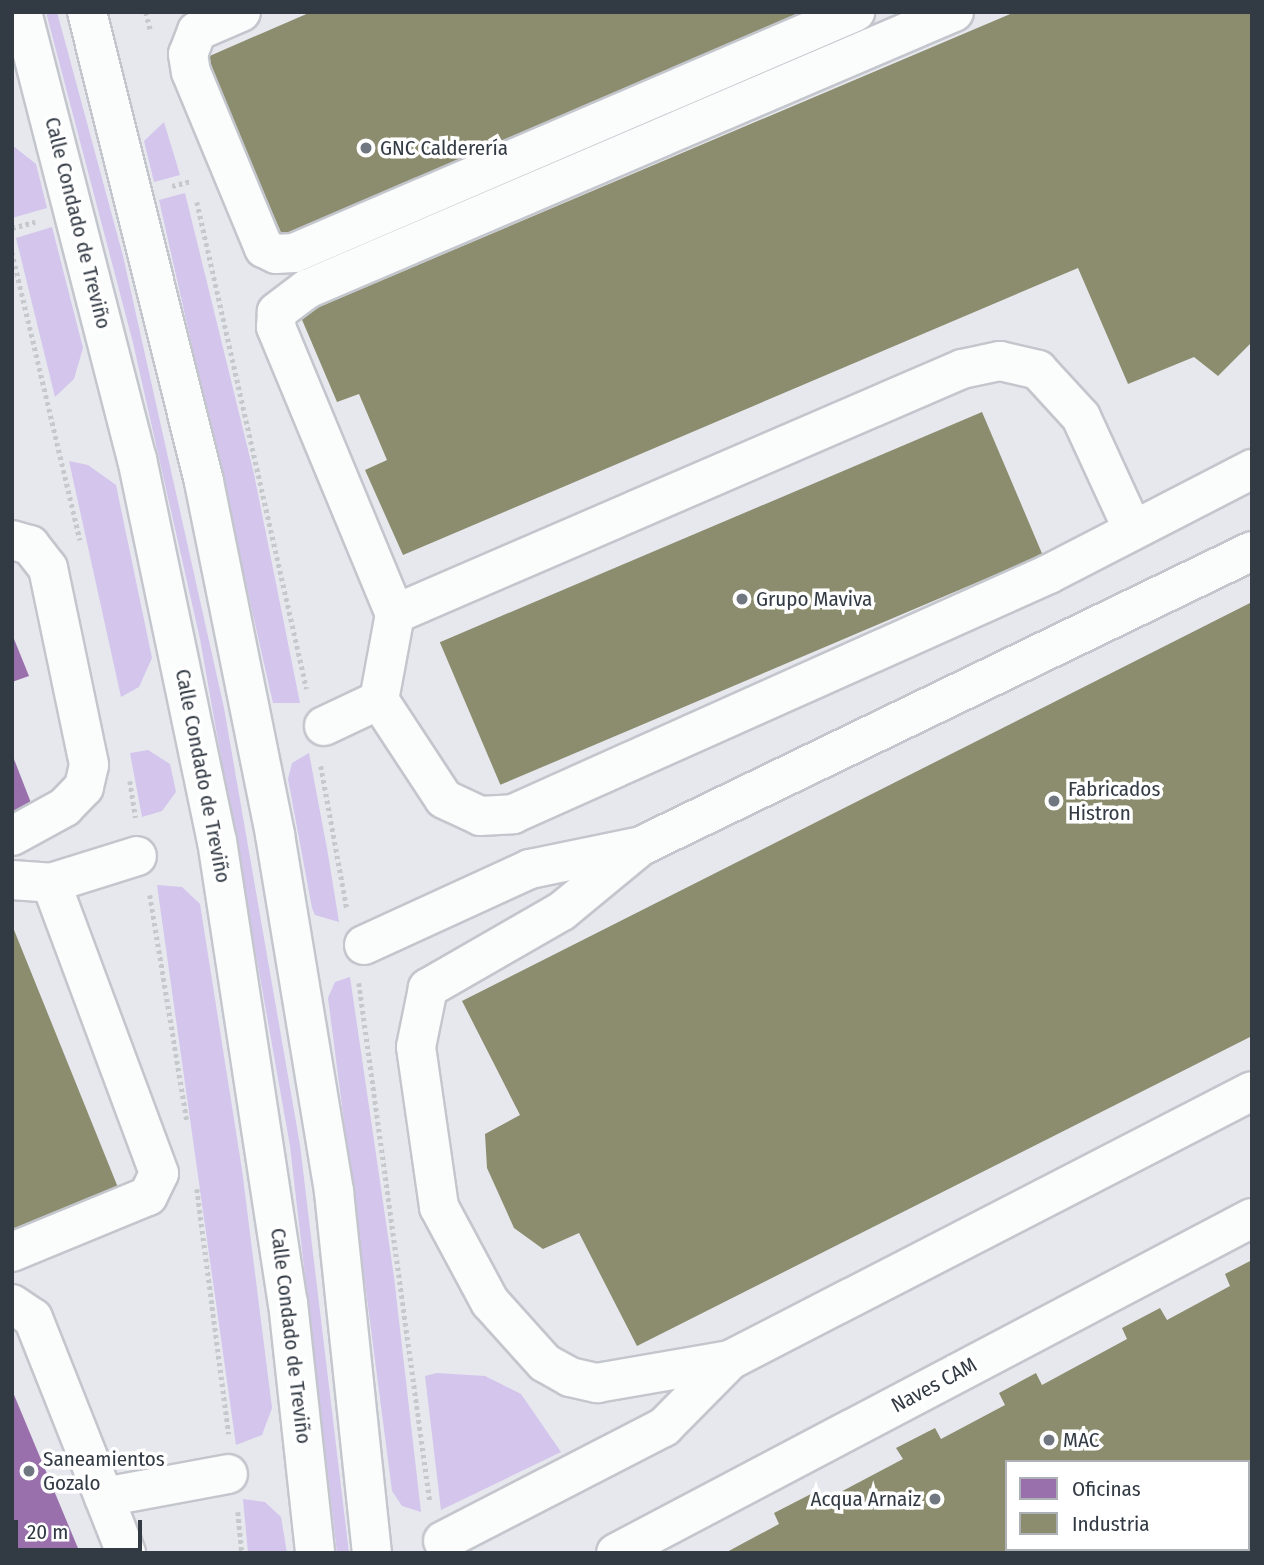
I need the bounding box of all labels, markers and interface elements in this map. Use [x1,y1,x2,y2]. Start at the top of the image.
street label: Calle Condado de Treviño [39,114,117,332]
place label: GNC Calderería [380,135,508,161]
marker: GNC Calderería [358,140,374,156]
place label: Grupo Maviva [756,586,872,612]
marker: Grupo Maviva [734,591,750,607]
street label: Calle Condado de Treviño [170,667,236,885]
place label: Fabricados Histron [1068,776,1160,826]
marker: Fabricados Histron [1046,793,1062,809]
street label: Calle Condado de Treviño [265,1227,317,1445]
street label: Naves CAM [887,1352,981,1418]
place label: MAC [1063,1427,1099,1453]
marker: MAC [1041,1432,1057,1448]
place label: Saneamientos Gozalo [43,1446,165,1496]
legend [1005,1460,1250,1551]
marker: Saneamientos Gozalo [21,1463,37,1479]
text: Oficinas [1072,1476,1141,1502]
place label: Acqua Arnaiz [811,1486,921,1512]
marker: Acqua Arnaiz [927,1491,943,1507]
scale bar [18,1506,145,1550]
text: Industria [1072,1511,1150,1537]
text: 20 m [27,1519,68,1545]

